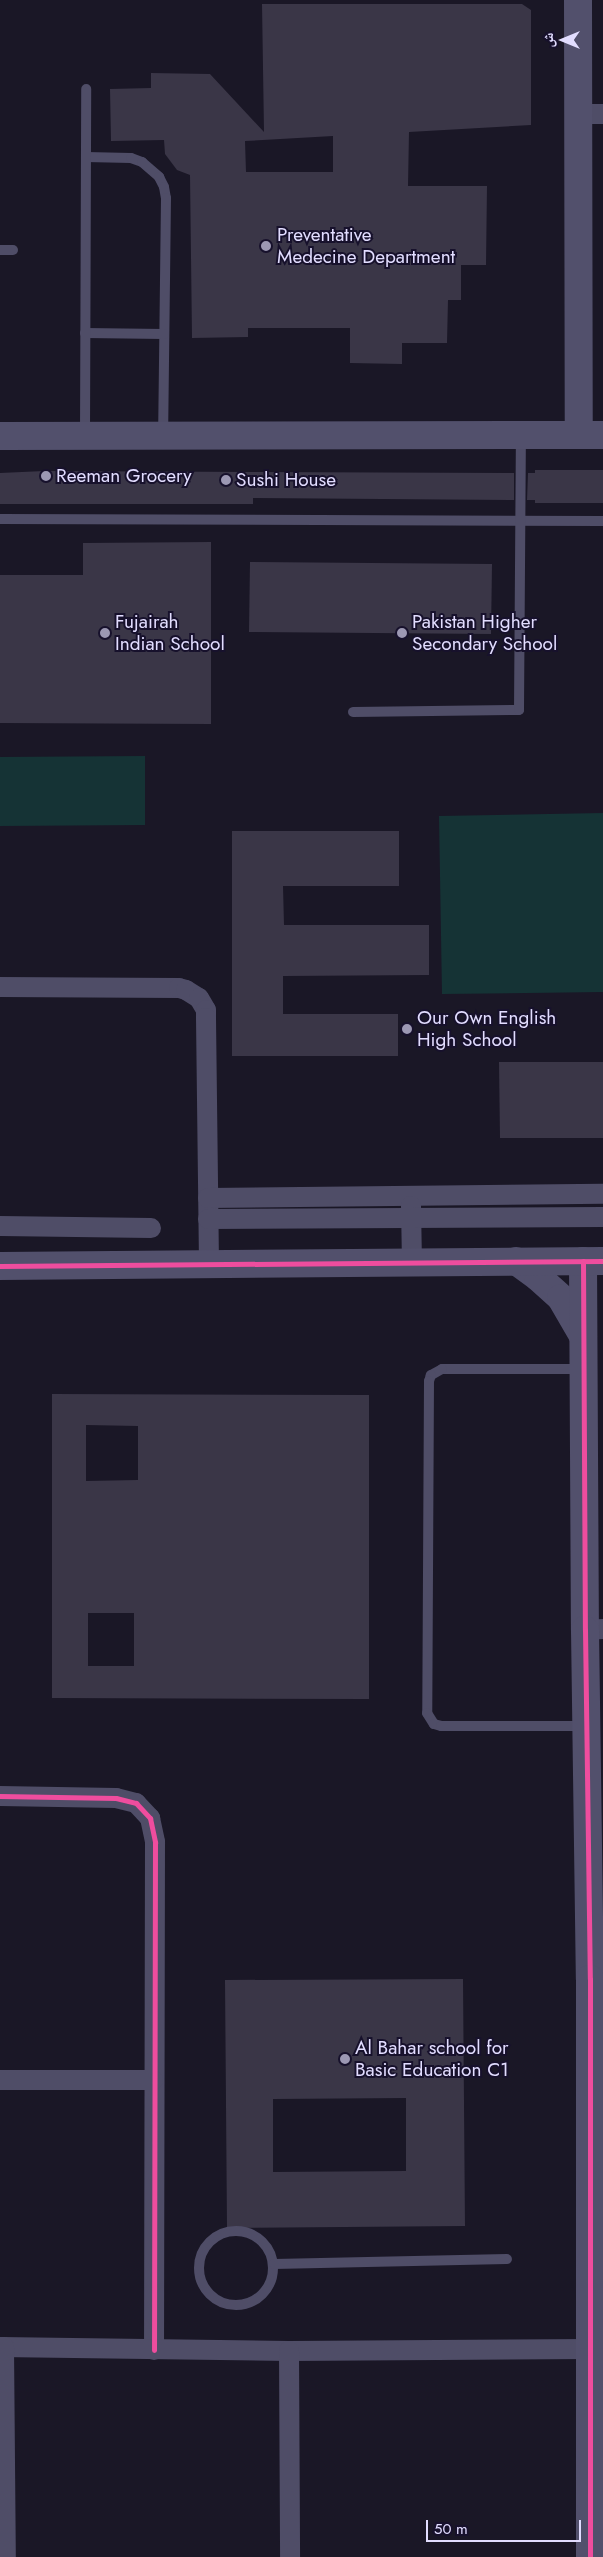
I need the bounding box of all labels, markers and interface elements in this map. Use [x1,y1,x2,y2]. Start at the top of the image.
north arrow [538,15,588,65]
text: ش [538,33,558,47]
place label: Preventative Medecine Department [277,224,455,268]
marker: Preventative Medecine Department [259,239,273,253]
place label: Reeman Grocery [56,465,191,487]
place label: Sushi House [236,469,336,491]
marker: Reeman Grocery [40,470,52,482]
marker: Sushi House [220,474,232,486]
place label: Fujairah Indian School [115,611,225,655]
place label: Pakistan Higher Secondary School [412,611,557,655]
marker: Fujairah Indian School [99,627,111,639]
marker: Pakistan Higher Secondary School [396,627,408,639]
place label: Our Own English High School [417,1007,556,1051]
marker: Our Own English High School [401,1023,413,1035]
place label: Al Bahar school for Basic Education C1 [355,2037,509,2081]
marker: Al Bahar school for Basic Education C1 [339,2053,351,2065]
scale bar [428,2510,583,2542]
text: 50 m [434,2518,468,2540]

